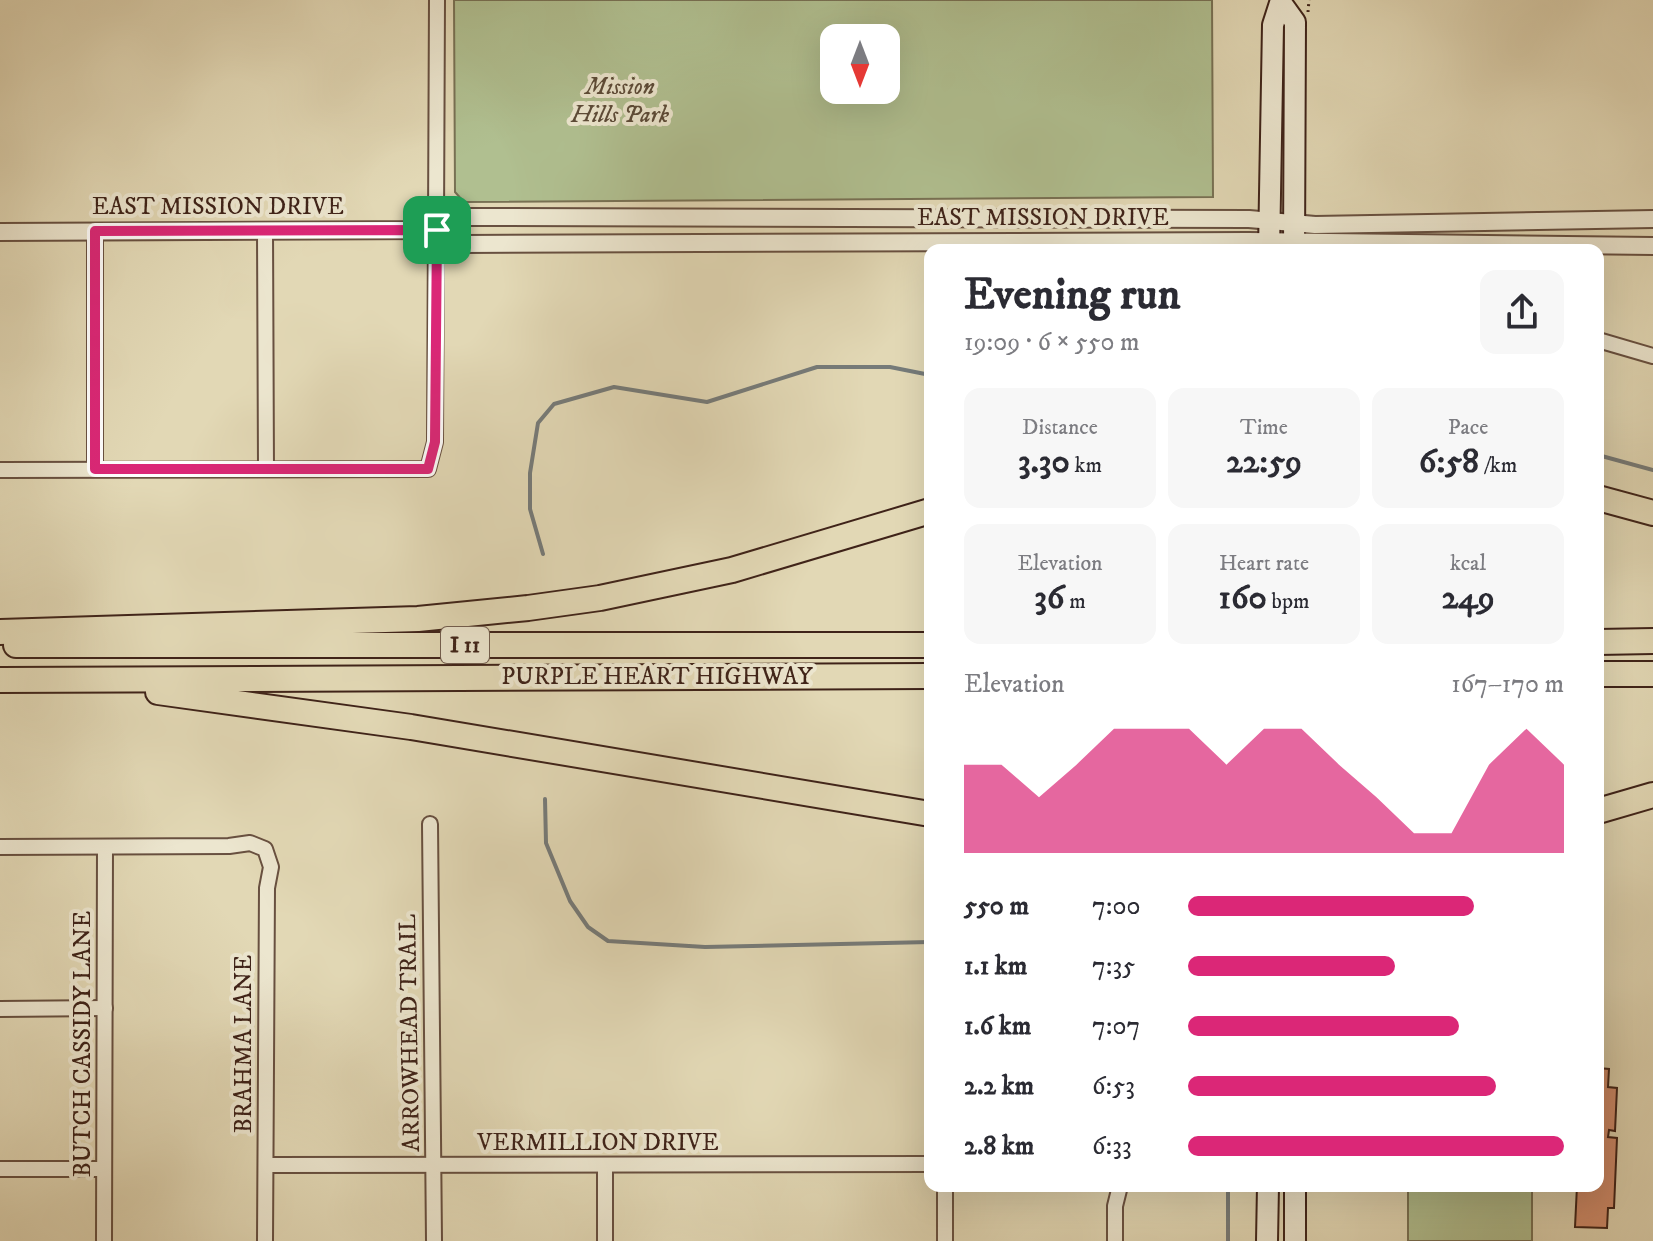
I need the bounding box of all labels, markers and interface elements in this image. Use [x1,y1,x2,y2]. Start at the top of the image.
north arrow [820,24,900,104]
map controls [820,24,900,104]
park label: Mission Hills Park [570,72,669,130]
street label: EAST MISSION DRIVE [92,192,344,222]
pin [403,196,471,264]
street label: EAST MISSION DRIVE [917,203,1169,233]
icon: arrive [415,208,459,252]
text: Evening run [964,268,1181,323]
button: share [1480,270,1564,354]
text: 19:09 · 6 × 550 m [964,326,1140,359]
text: Distance [1022,414,1098,441]
text: Time [1240,414,1288,441]
text: Pace [1448,414,1488,441]
text: 3.30 [1018,441,1070,483]
text: 22:59 [1226,441,1302,483]
text: 6:58 [1419,441,1479,483]
text: km [1070,452,1102,479]
text: /km [1479,452,1517,479]
text: Elevation [1017,550,1103,577]
text: Heart rate [1219,550,1309,577]
text: kcal [1450,550,1486,577]
text: 36 [1034,577,1065,619]
text: 160 [1219,577,1267,619]
text: 249 [1441,577,1495,619]
text: m [1065,588,1086,615]
text: bpm [1267,588,1309,615]
road number: I 11 [441,627,489,663]
street label: PURPLE HEART HIGHWAY [501,662,814,692]
text: Elevation [964,668,1065,701]
text: 167–170 m [1451,668,1564,701]
text: 550 m [964,890,1029,923]
text: 7:00 [1092,890,1140,923]
street label: BUTCH CASSIDY LANE [68,911,98,1177]
street label: ARROWHEAD TRAIL [393,914,427,1152]
text: 1.1 km [964,950,1027,983]
text: 7:35 [1092,950,1135,983]
street label: BRAHMA LANE [229,955,259,1133]
text: 1.6 km [964,1010,1031,1043]
text: 7:07 [1092,1010,1140,1043]
text: 2.2 km [964,1070,1034,1103]
text: 6:53 [1092,1070,1135,1103]
street label: VERMILLION DRIVE [476,1128,719,1158]
text: 2.8 km [964,1130,1034,1163]
text: 6:33 [1092,1130,1132,1163]

